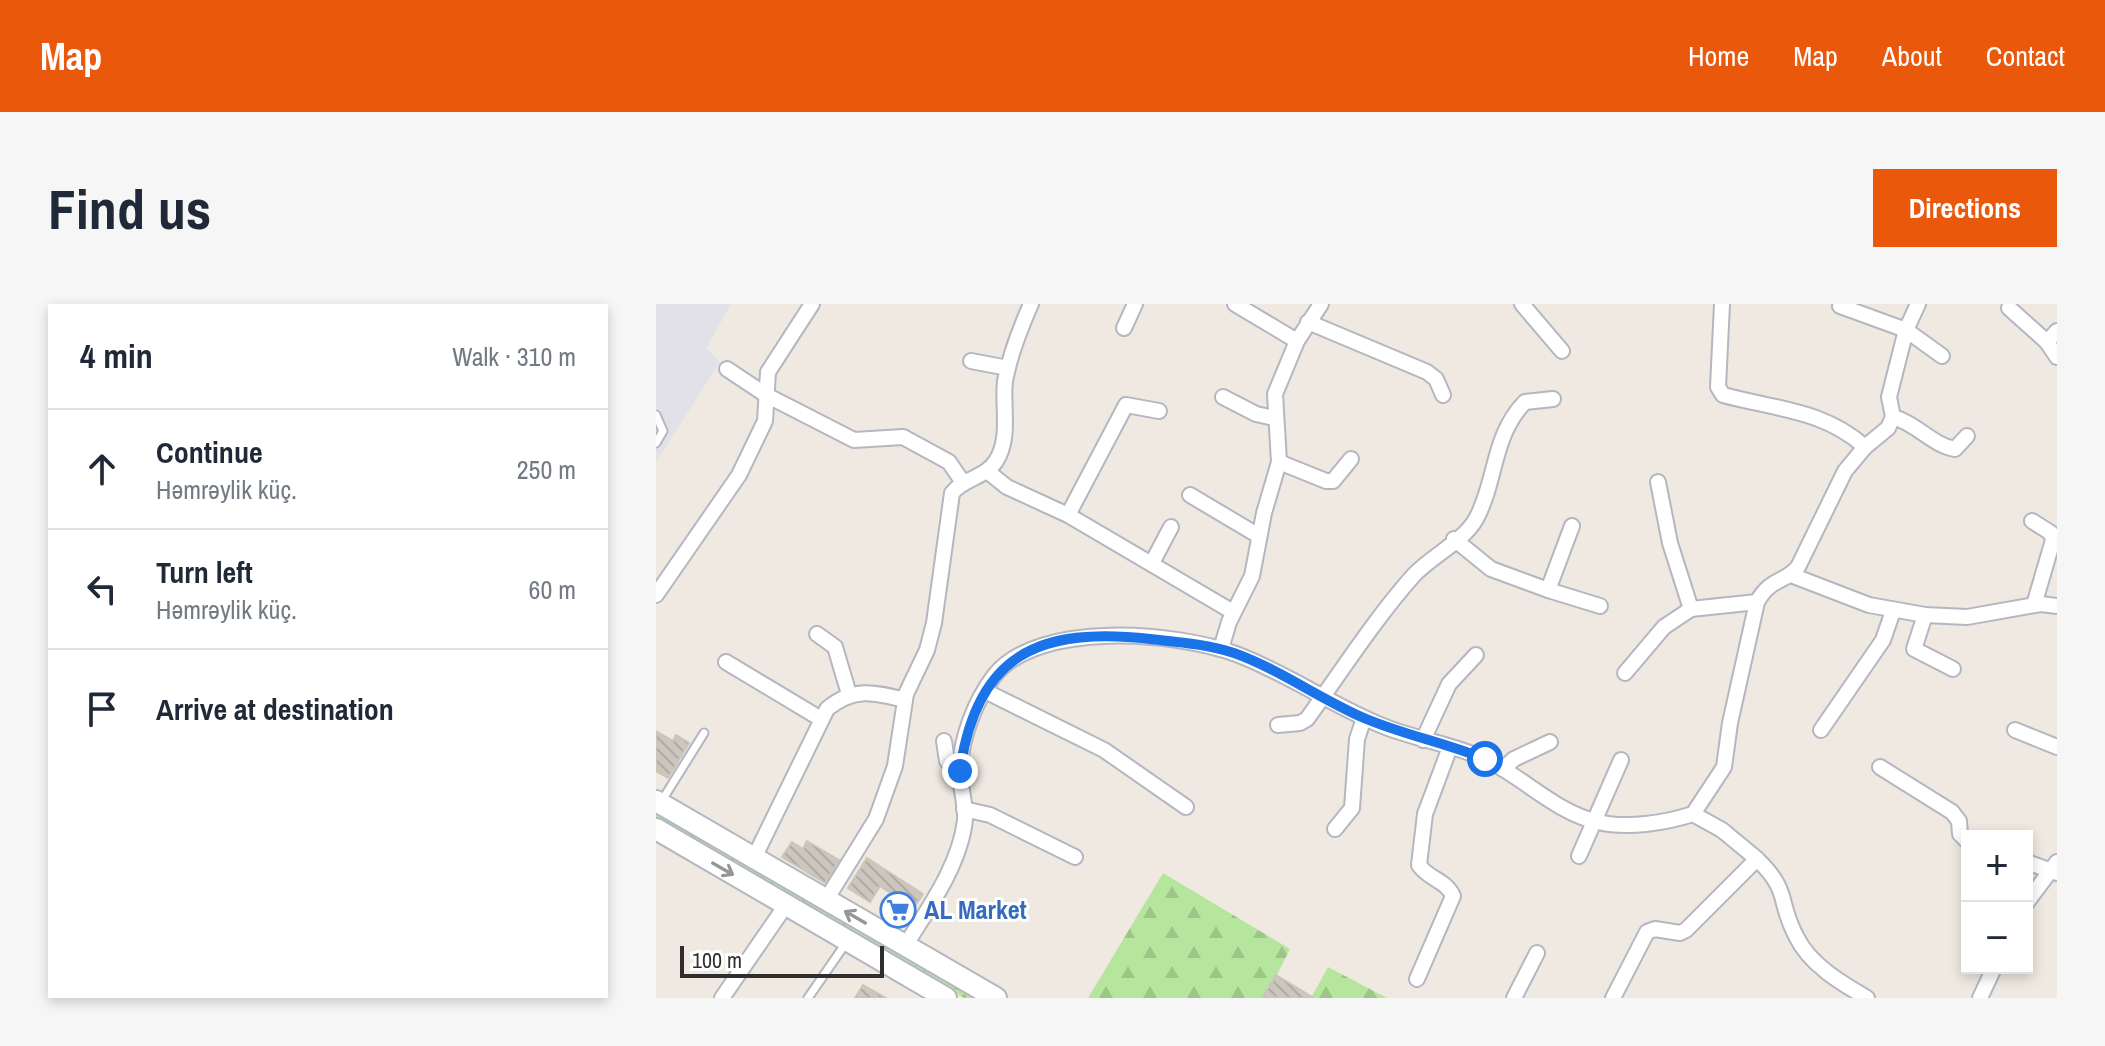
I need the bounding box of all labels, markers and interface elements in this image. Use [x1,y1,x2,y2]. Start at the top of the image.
text: Map [40,31,102,82]
text: Home [1688,37,1749,75]
text: Map [1793,37,1838,75]
text: About [1882,37,1942,75]
text: Contact [1986,37,2065,75]
button: Directions [1873,169,2057,247]
text: Find us [48,171,211,246]
text: 4 min [80,333,153,379]
text: Walk · 310 m [452,339,576,374]
text: Continue [156,432,263,472]
icon: ahead [80,447,124,491]
text: 250 m [517,452,576,487]
text: Həmrəylik küç. [156,472,297,507]
text: Turn left [156,552,253,592]
icon: left [80,567,124,611]
text: 60 m [529,572,576,607]
text: Həmrəylik küç. [156,592,297,627]
icon: arrive [80,687,124,731]
text: Arrive at destination [156,689,394,729]
route start [1467,741,1503,777]
route end [942,753,978,789]
map controls [1961,830,2033,974]
button: + [1961,830,2033,902]
one-way arrow [711,862,735,877]
supermarket icon: AL Market [879,891,917,929]
place label: AL Market [924,892,1027,927]
button: − [1961,902,2033,974]
one-way arrow [844,909,868,924]
scale bar [680,942,884,978]
text: 100 m [692,945,742,975]

